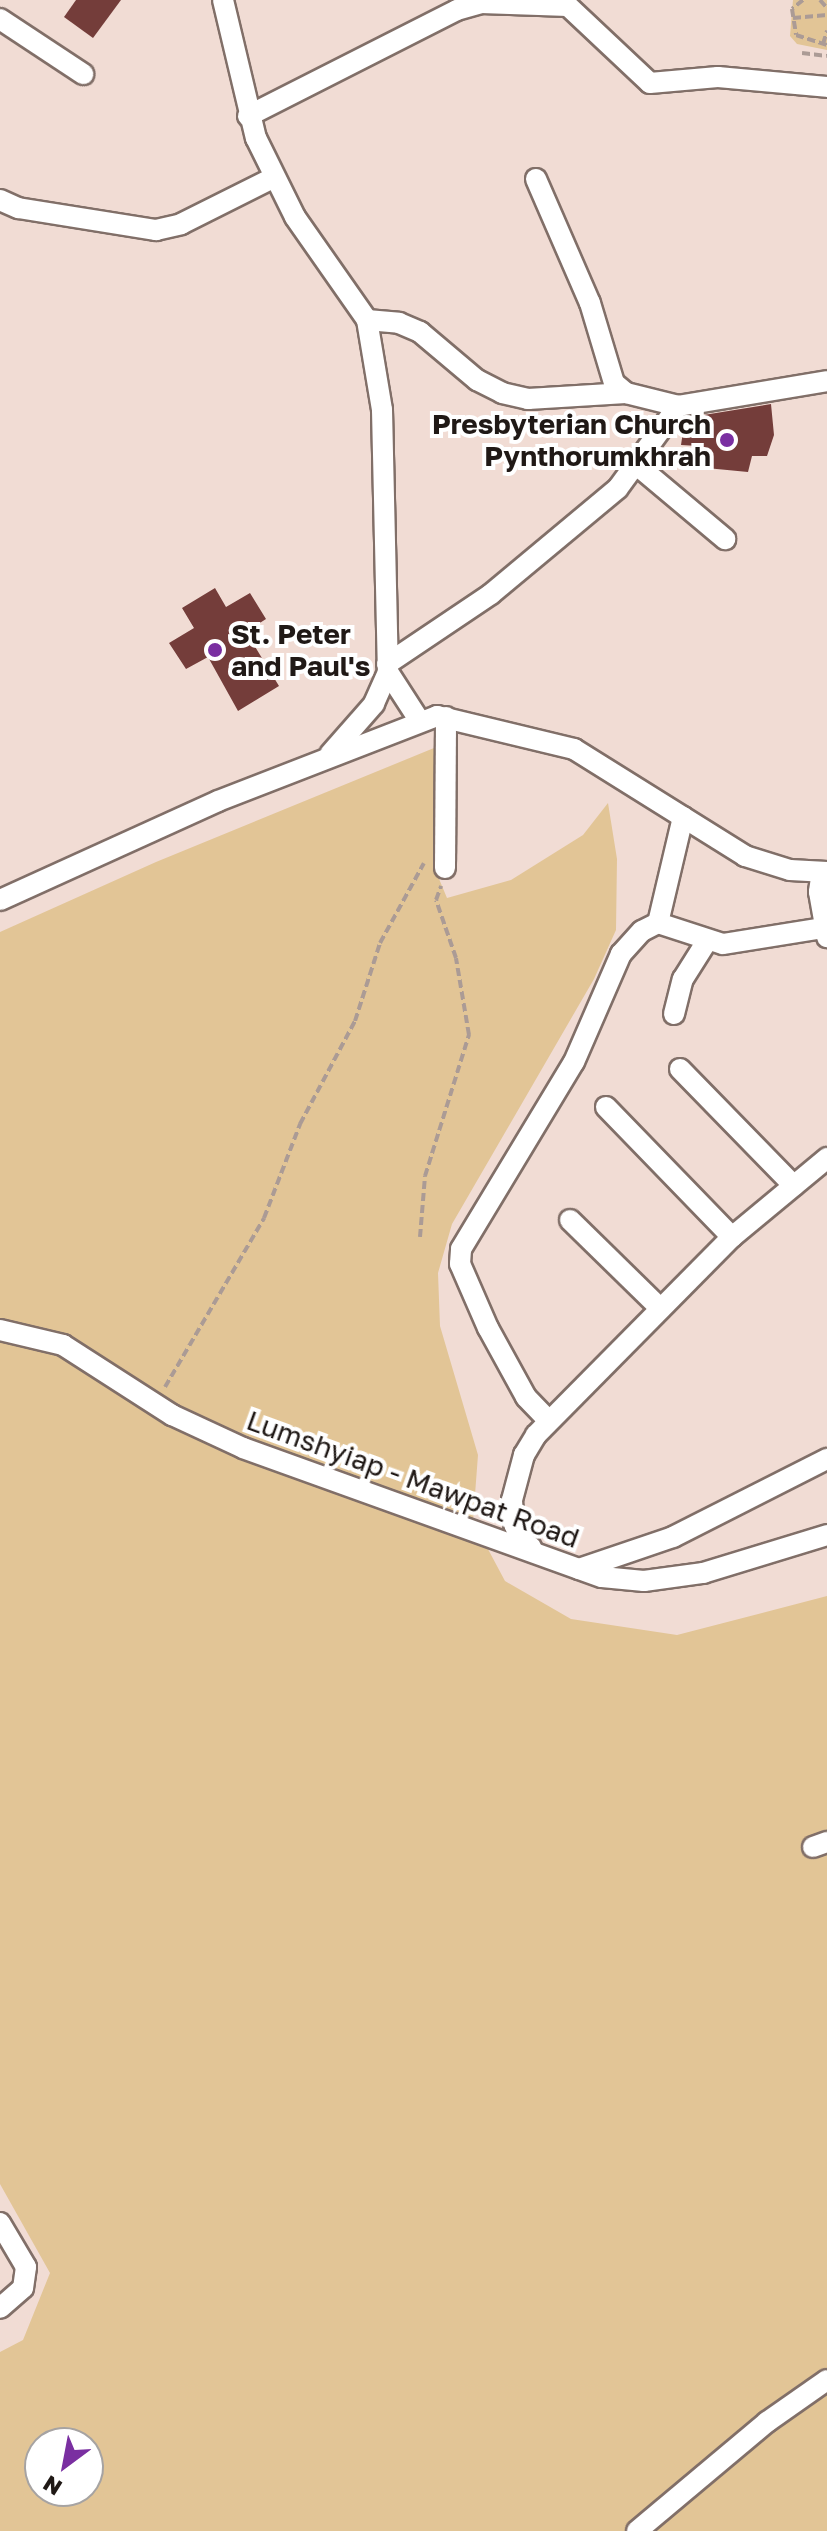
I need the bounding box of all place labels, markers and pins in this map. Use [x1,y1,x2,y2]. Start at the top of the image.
place label: Presbyterian Church Pynthorumkhrah [432,407,711,473]
marker: Presbyterian Church Pynthorumkhrah [718,431,736,449]
place label: St. Peter and Paul's [231,617,370,683]
marker: St. Peter and Paul's [206,641,224,659]

